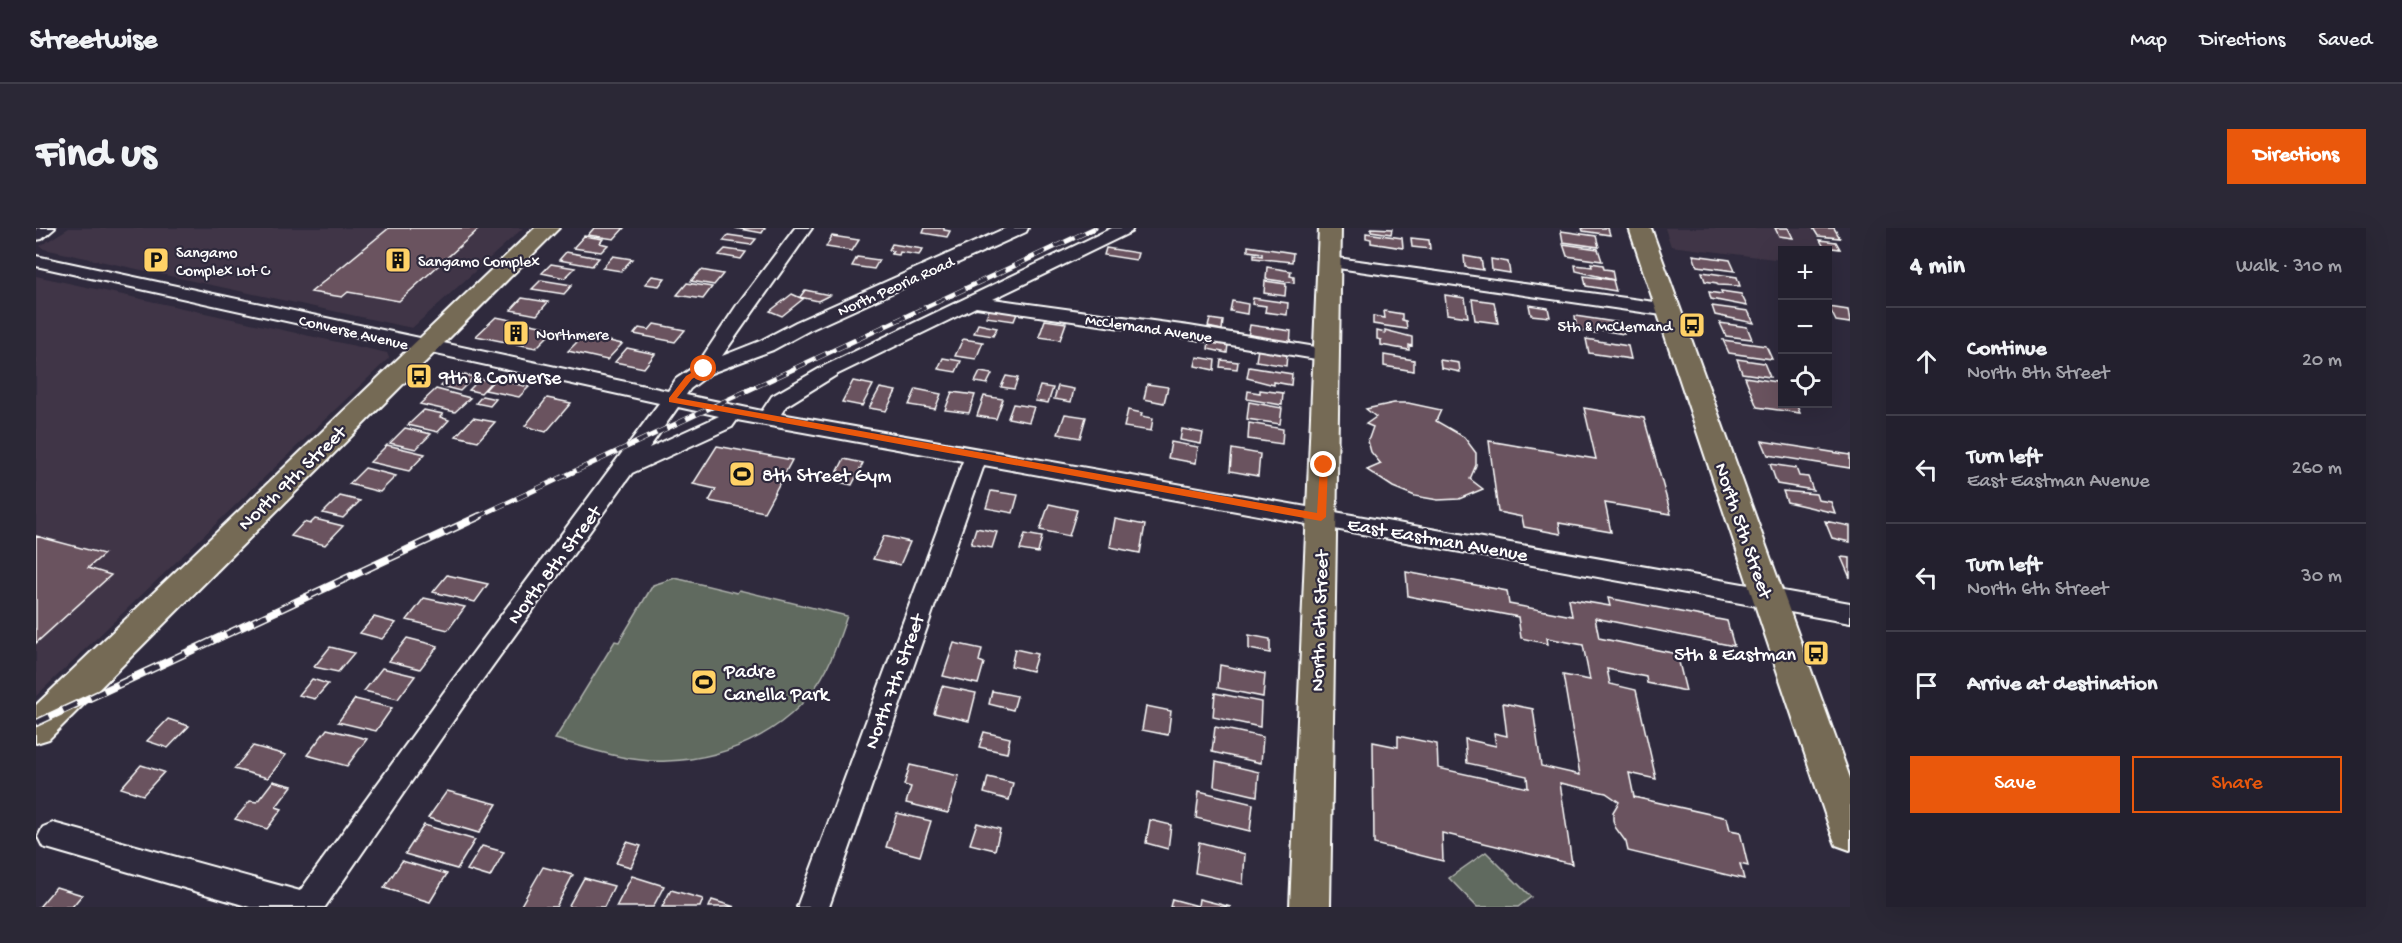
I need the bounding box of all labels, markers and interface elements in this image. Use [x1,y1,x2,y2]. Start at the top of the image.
text: Streetwise [30,25,157,58]
text: Map [2130,29,2167,54]
text: Directions [2200,29,2285,54]
text: Saved [2318,29,2372,54]
button: Directions [2227,129,2366,184]
text: Find us [36,132,156,181]
parking icon: Sangamo Complex Lot C [141,245,171,275]
place label: Sangamo Complex Lot C [176,245,271,282]
building icon: Sangamo Complex [383,245,413,275]
map controls [1778,246,1832,408]
button: + [1778,246,1832,300]
text: 4 min [1910,252,1965,283]
street label: North Peoria Road [835,253,959,322]
place label: Sangamo Complex [418,254,540,273]
text: Walk · 310 m [2236,256,2342,279]
button: − [1778,300,1832,354]
bus stop icon: 5th & McClernand [1677,310,1707,340]
street label: McClernand Avenue [1084,312,1214,349]
street label: Converse Avenue [297,313,410,356]
building icon: Northmere [501,318,531,348]
place label: 5th & McClernand [1557,319,1674,338]
place label: Northmere [536,327,610,346]
text: Continue [1967,337,2047,363]
icon: ahead [1910,345,1943,378]
text: 20 m [2302,350,2342,373]
button: locate [1778,354,1832,408]
route start [690,355,716,381]
bus stop icon: 9th & Converse [404,361,434,391]
text: North 8th Street [1967,363,2109,386]
place label: 9th & Converse [438,368,562,391]
street label: North 9th Street [235,421,354,537]
text: Turn left [1967,445,2041,471]
route end [1310,451,1336,477]
icon: left [1910,453,1943,486]
text: 260 m [2292,458,2342,481]
sports icon: 8th Street Gym [727,459,757,489]
street label: North 5th Street [1708,460,1776,604]
place label: 8th Street Gym [762,466,891,489]
text: East Eastman Avenue [1967,471,2150,494]
street label: North 8th Street [504,501,609,630]
street label: East Eastman Avenue [1345,514,1530,569]
street label: North 6th Street [1308,548,1336,692]
text: Turn left [1967,553,2041,579]
icon: left [1910,561,1943,594]
text: 30 m [2301,566,2342,589]
text: North 6th Street [1967,579,2108,602]
street label: North 7th Street [861,610,932,753]
bus stop icon: 5th & Eastman [1801,638,1831,668]
place label: 5th & Eastman [1674,645,1796,668]
place label: Padre Canella Park [723,662,831,708]
sports icon: Padre Canella Park [689,667,719,697]
icon: arrive [1910,669,1943,702]
text: Arrive at destination [1967,672,2157,698]
button: Save [1910,756,2120,813]
button: Share [2132,756,2342,813]

